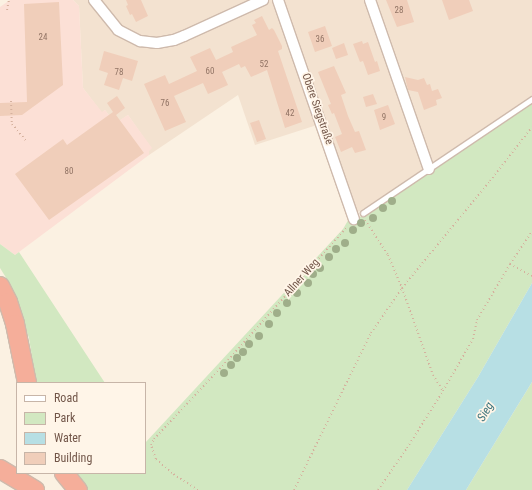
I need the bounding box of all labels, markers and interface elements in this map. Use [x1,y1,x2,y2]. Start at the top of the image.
house number: 28 [395,5,403,15]
house number: 24 [39,32,47,42]
house number: 36 [316,34,324,44]
house number: 52 [260,59,268,69]
house number: 60 [206,66,214,76]
house number: 78 [115,67,123,77]
street label: Obere Siegstraße [299,72,335,146]
house number: 76 [161,98,169,108]
house number: 42 [286,108,294,118]
house number: 9 [382,112,386,122]
house number: 80 [65,166,73,176]
street label: Allner Weg [282,256,322,300]
legend [16,382,146,474]
text: Road [54,391,78,405]
water label: Sieg [475,400,497,424]
text: Park [54,411,75,425]
text: Water [54,431,82,445]
text: Building [54,451,92,465]

